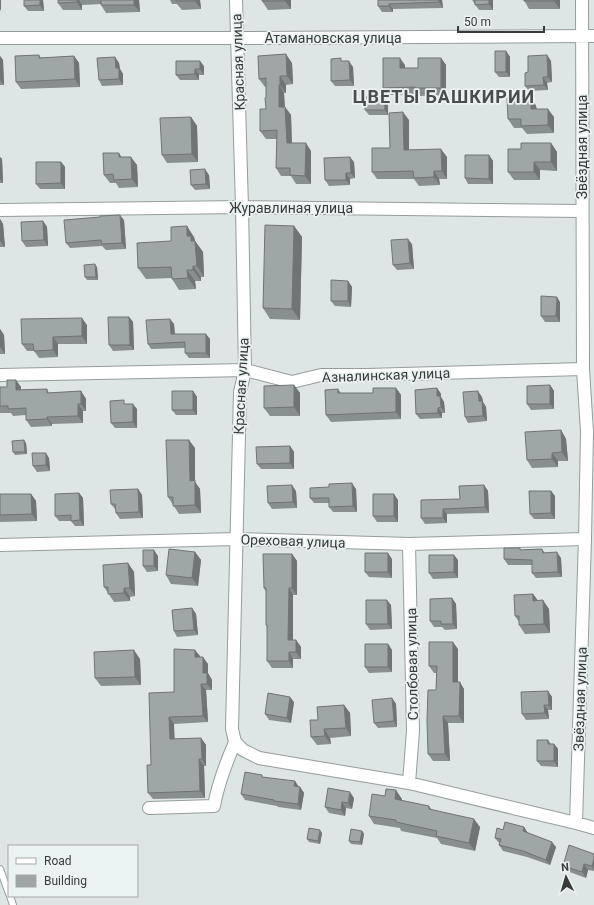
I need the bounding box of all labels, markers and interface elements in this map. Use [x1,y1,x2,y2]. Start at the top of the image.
scale bar [458,8,544,34]
street label: Красная улица [228,13,248,111]
text: 50 m [464,15,491,29]
street label: Атамановская улица [264,30,402,46]
district label: ЦВЕТЫ БАШКИРИИ [353,86,535,107]
street label: Звёздная улица [574,95,590,199]
street label: Журавлиная улица [229,200,353,216]
street label: Красная улица [230,337,252,435]
street label: Азналинская улица [322,365,450,385]
street label: Ореховая улица [240,531,346,551]
street label: Столбовая улица [403,608,421,720]
street label: Звёздная улица [570,646,590,752]
legend [8,845,138,897]
text: Road [44,854,72,868]
north arrow [546,857,586,897]
text: N [561,861,570,874]
text: Building [44,874,87,888]

